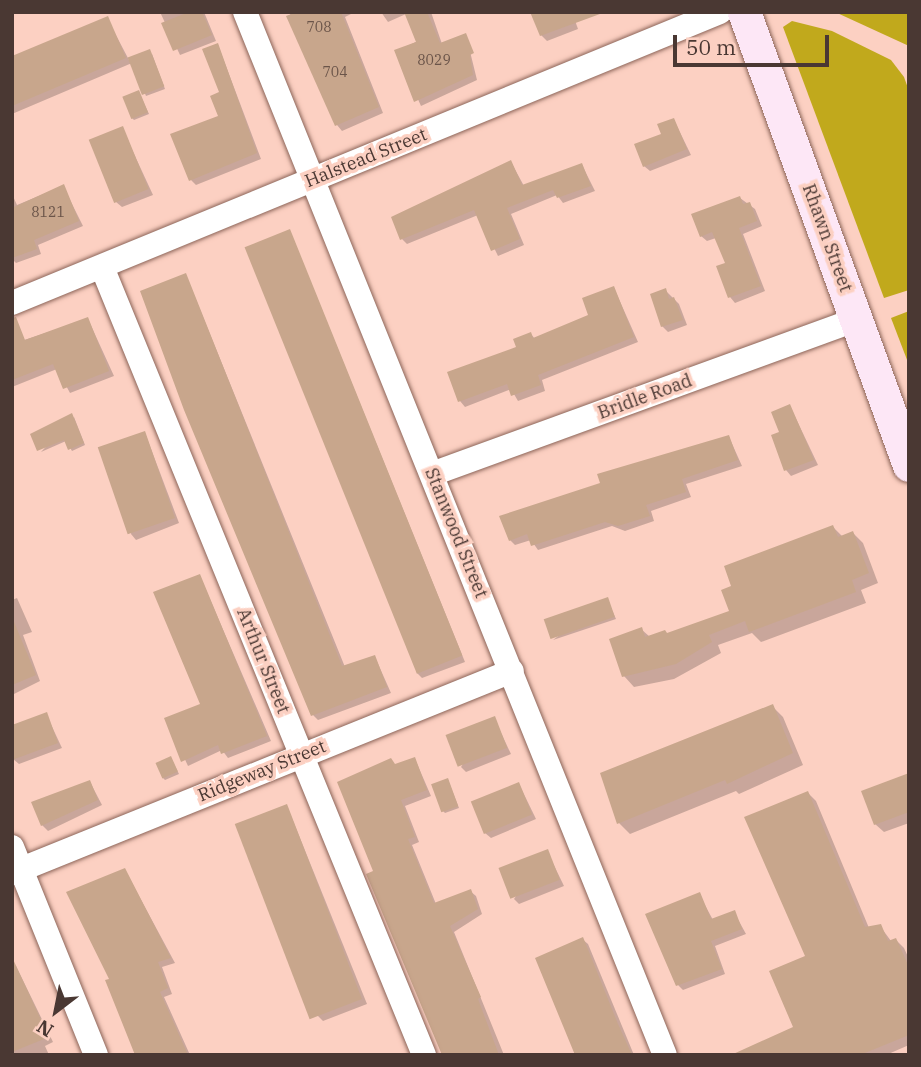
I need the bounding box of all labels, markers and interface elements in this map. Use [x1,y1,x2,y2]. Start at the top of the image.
house number: 708 [306,19,332,35]
scale bar [676,21,832,65]
text: 50 m [686,33,736,61]
house number: 8029 [417,52,451,68]
house number: 704 [322,64,348,80]
street label: Halstead Street [302,124,430,192]
street label: Rhawn Street [797,181,857,295]
house number: 8121 [31,204,65,220]
street label: Bridle Road [595,370,695,424]
street label: Stanwood Street [420,465,492,601]
street label: Arthur Street [232,605,294,717]
street label: Ridgeway Street [195,736,329,806]
north arrow [21,976,91,1046]
text: N [32,1015,58,1043]

